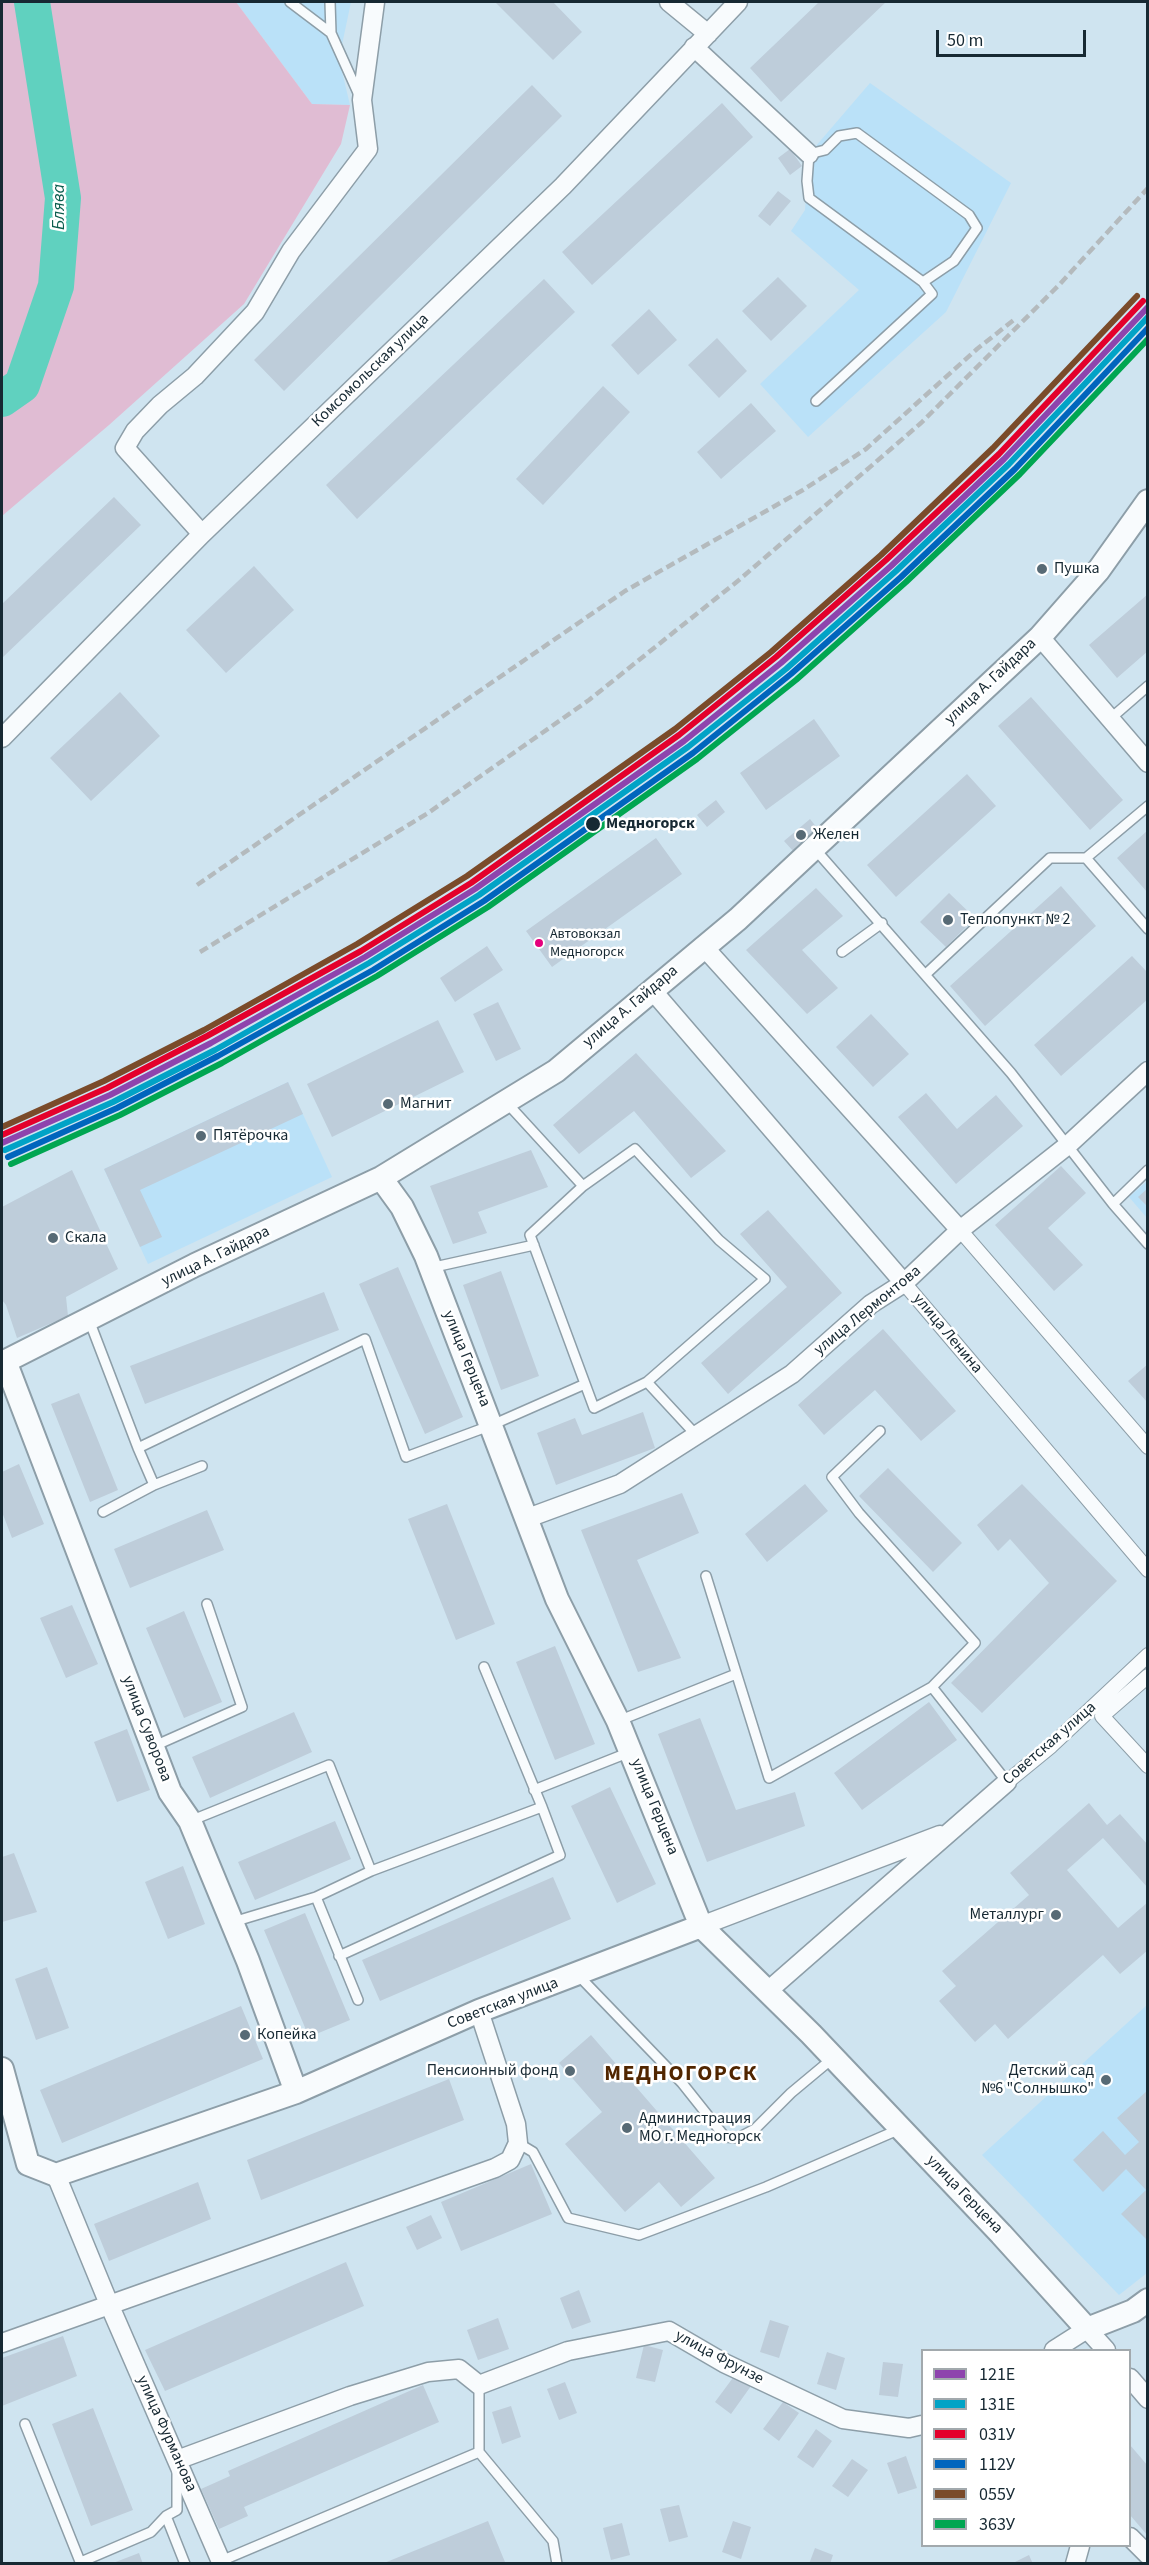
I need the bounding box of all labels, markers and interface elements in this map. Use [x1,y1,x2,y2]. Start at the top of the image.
scale bar [939,18,1089,56]
text: 50 m [947,28,983,53]
water label: Блява [49,184,71,230]
street label: Комсомольская улица [309,310,433,432]
place label: Пушка [1054,559,1100,579]
marker: Пушка [1035,562,1049,576]
street label: улица А. Гайдара [941,635,1041,729]
place label: Медногорск [606,814,695,834]
marker: Медногорск [584,815,602,833]
place label: Желен [813,825,860,845]
marker: Желен [794,828,808,842]
place label: Теплопункт № 2 [960,910,1070,930]
marker: Теплопункт № 2 [941,913,955,927]
place label: Автовокзал Медногорск [550,927,624,960]
marker: Автовокзал Медногорск [533,937,545,949]
street label: улица А. Гайдара [580,962,682,1052]
place label: Магнит [400,1094,452,1114]
marker: Магнит [381,1097,395,1111]
place label: Пятёрочка [213,1126,288,1146]
marker: Пятёрочка [194,1129,208,1143]
street label: улица А. Гайдара [159,1223,273,1291]
place label: Скала [65,1228,107,1248]
marker: Скала [46,1231,60,1245]
street label: улица Лермонтова [811,1262,925,1360]
street label: улица Ленина [908,1290,986,1378]
street label: улица Герцена [438,1308,494,1410]
street label: улица Суворова [117,1673,175,1785]
street label: Советская улица [999,1698,1101,1790]
street label: улица Герцена [626,1756,682,1858]
place label: Металлург [970,1905,1044,1925]
marker: Металлург [1049,1908,1063,1922]
street label: Советская улица [445,1974,561,2034]
place label: Копейка [257,2025,316,2045]
marker: Копейка [238,2028,252,2042]
place label: Пенсионный фонд [427,2061,558,2081]
place label: Детский сад №6 "Солнышко" [981,2061,1094,2099]
district label: МЕДНОГОРСК [604,2062,758,2088]
marker: Пенсионный фонд [563,2064,577,2078]
marker: Детский сад №6 "Солнышко" [1099,2073,1113,2087]
place label: Администрация МО г. Медногорск [639,2109,761,2147]
marker: Администрация МО г. Медногорск [620,2121,634,2135]
street label: улица Герцена [922,2152,1006,2238]
street label: улица Фрунзе [672,2327,766,2389]
legend [921,2349,1131,2547]
text: 121Е [979,2362,1015,2387]
street label: улица Фурманова [132,2373,200,2495]
text: 131Е [979,2392,1015,2417]
text: 031У [979,2422,1015,2447]
text: 112У [979,2452,1015,2477]
text: 055У [979,2482,1015,2507]
text: 363У [979,2512,1015,2537]

